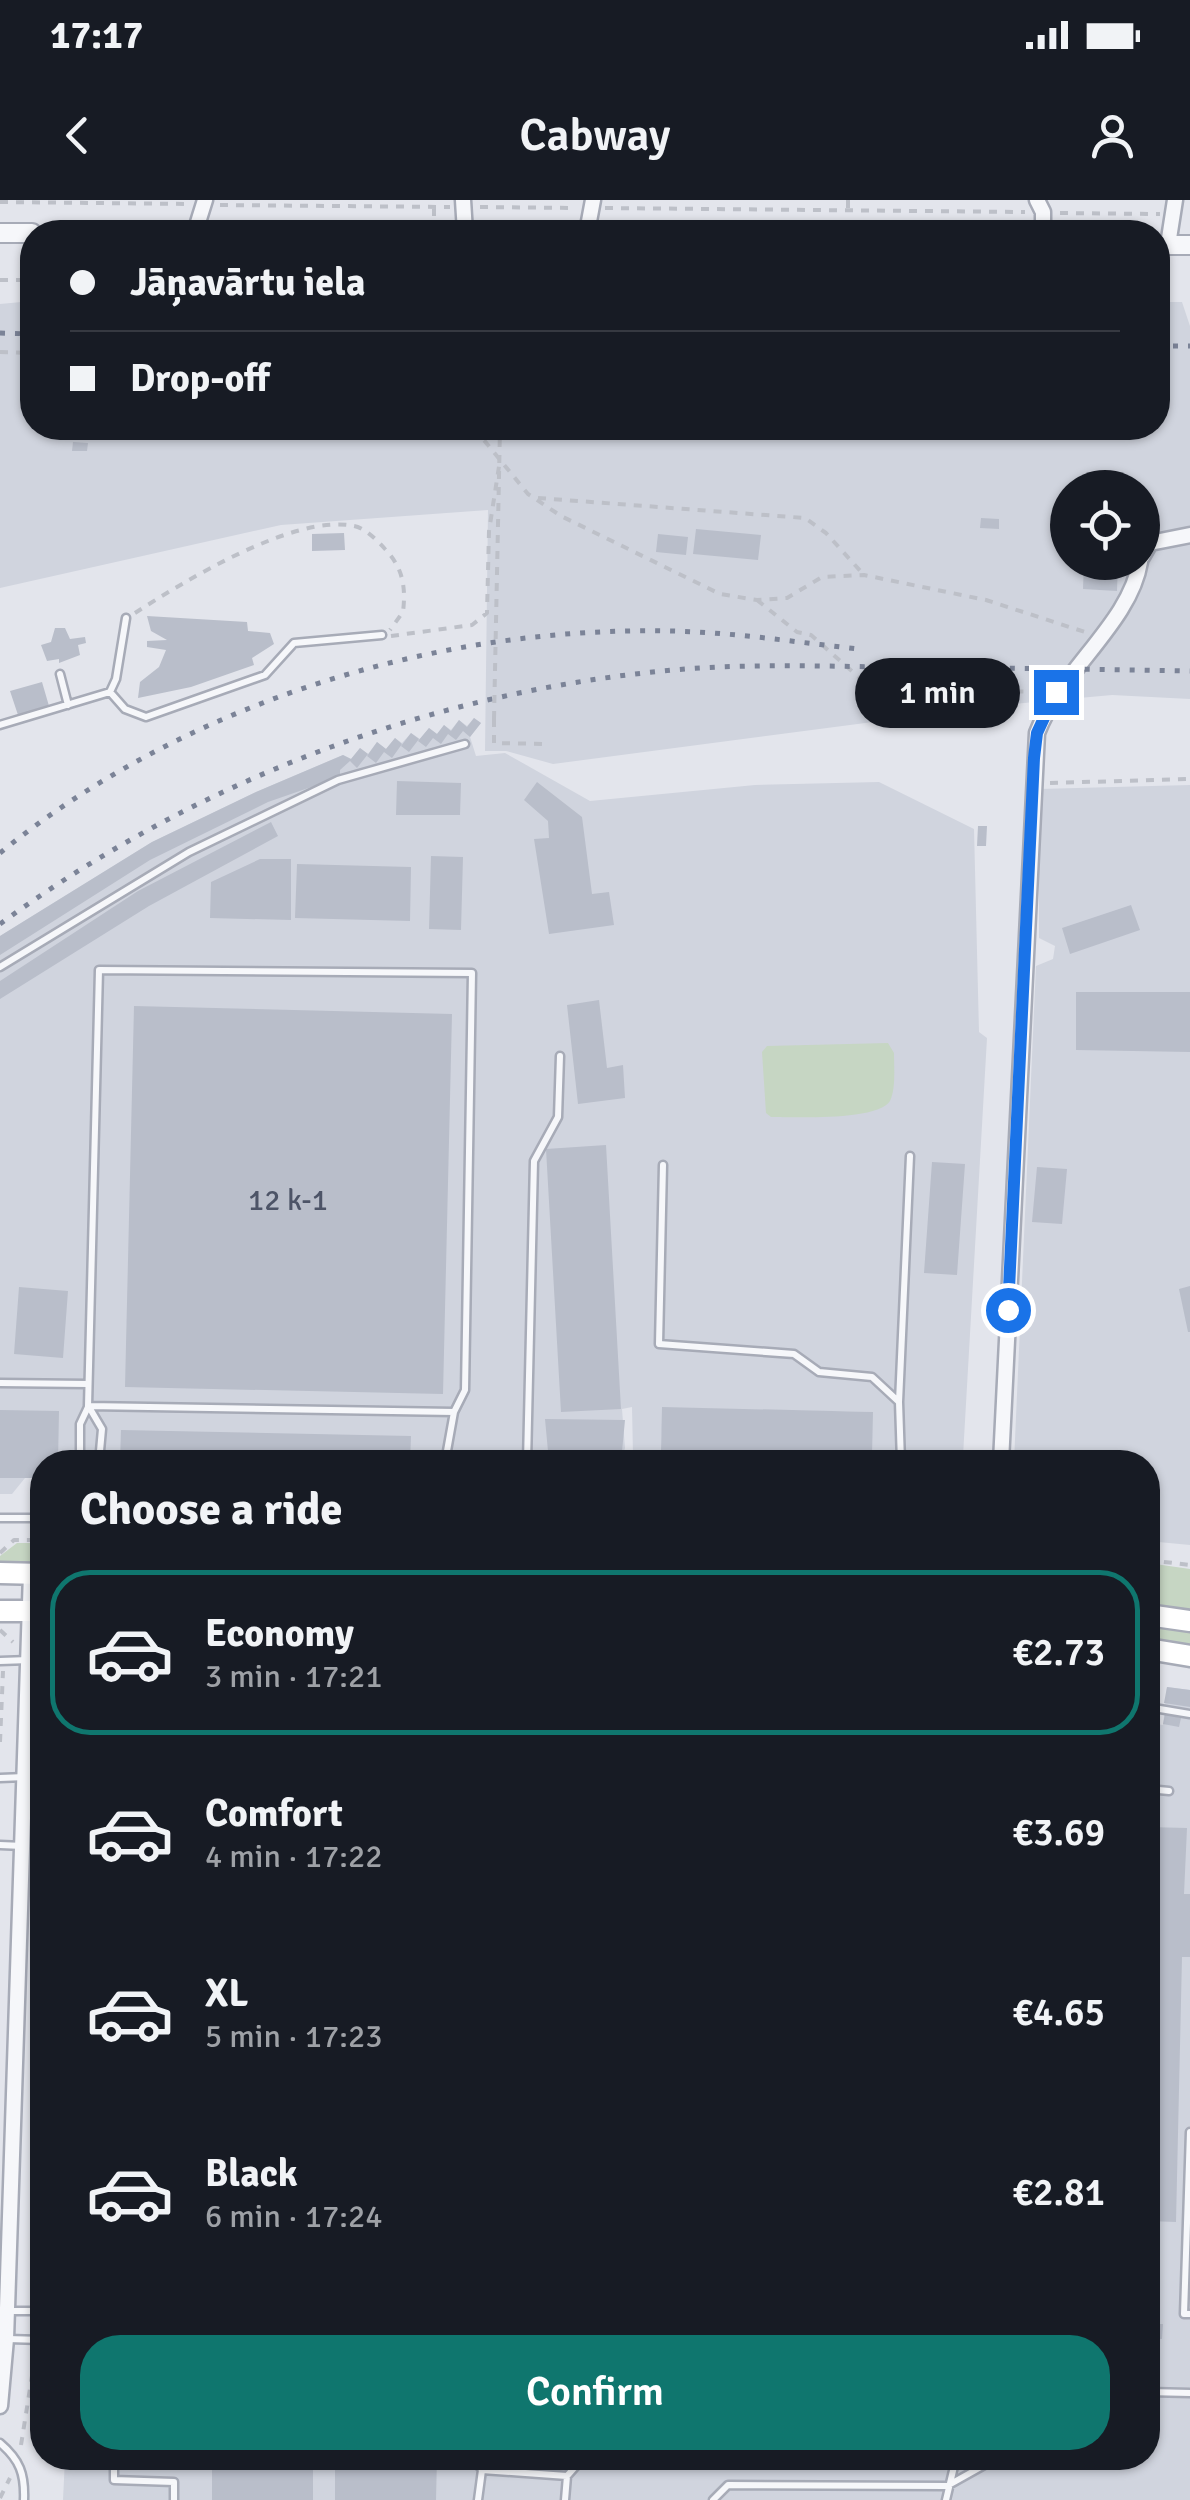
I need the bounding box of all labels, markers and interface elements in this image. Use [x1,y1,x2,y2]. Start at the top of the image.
text: 17:17 [50,12,143,59]
icon: back [50,108,105,163]
text: Cabway [519,108,671,163]
icon: person [1085,108,1140,163]
text: Jāņavārtu iela [130,259,366,306]
text: Drop-off [130,355,270,402]
map controls [1050,470,1160,580]
button: locate [1050,470,1160,580]
callout: 1 min [856,657,1021,727]
route end [1034,670,1079,715]
text: 1 min [899,673,976,712]
house number: 12 k-1 [248,1182,328,1219]
route start [986,1288,1031,1333]
text: Choose a ride [80,1482,343,1537]
icon: car [85,1608,175,1698]
text: Economy [205,1610,354,1657]
text: €2.73 [1012,1629,1105,1676]
text: 3 min · 17:21 [205,1657,383,1696]
icon: car [85,1788,175,1878]
text: Comfort [205,1790,343,1837]
text: €3.69 [1012,1809,1105,1856]
text: 4 min · 17:22 [205,1837,383,1876]
icon: car [85,1968,175,2058]
text: XL [205,1970,248,2017]
text: €4.65 [1012,1989,1105,2036]
text: 5 min · 17:23 [205,2017,383,2056]
icon: car [85,2148,175,2238]
text: Black [205,2150,298,2197]
text: €2.81 [1012,2169,1105,2216]
text: 6 min · 17:24 [205,2197,383,2236]
button: Confirm [80,2335,1110,2450]

